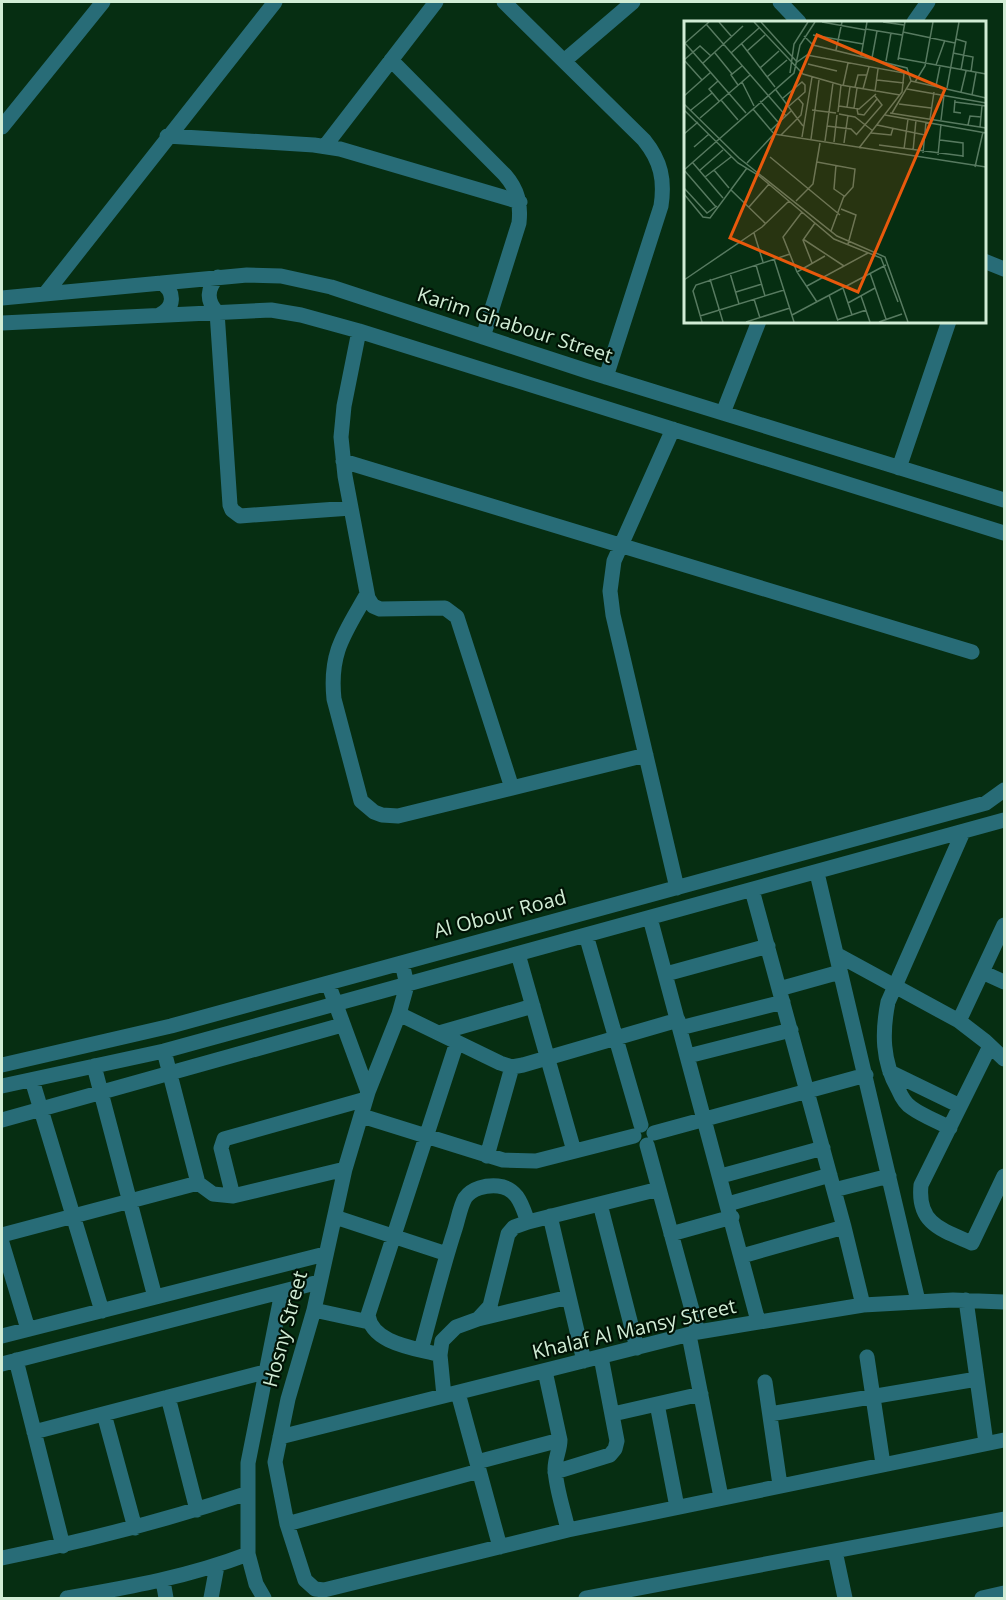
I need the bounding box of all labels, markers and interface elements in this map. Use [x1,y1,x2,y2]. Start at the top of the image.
inset map [684,21,985,322]
street label: Karim Ghabour Street [414,280,616,369]
street label: Al Obour Road [431,883,569,944]
street label: Hosny Street [256,1268,313,1390]
street label: Khalaf Al Mansy Street [529,1292,739,1365]

